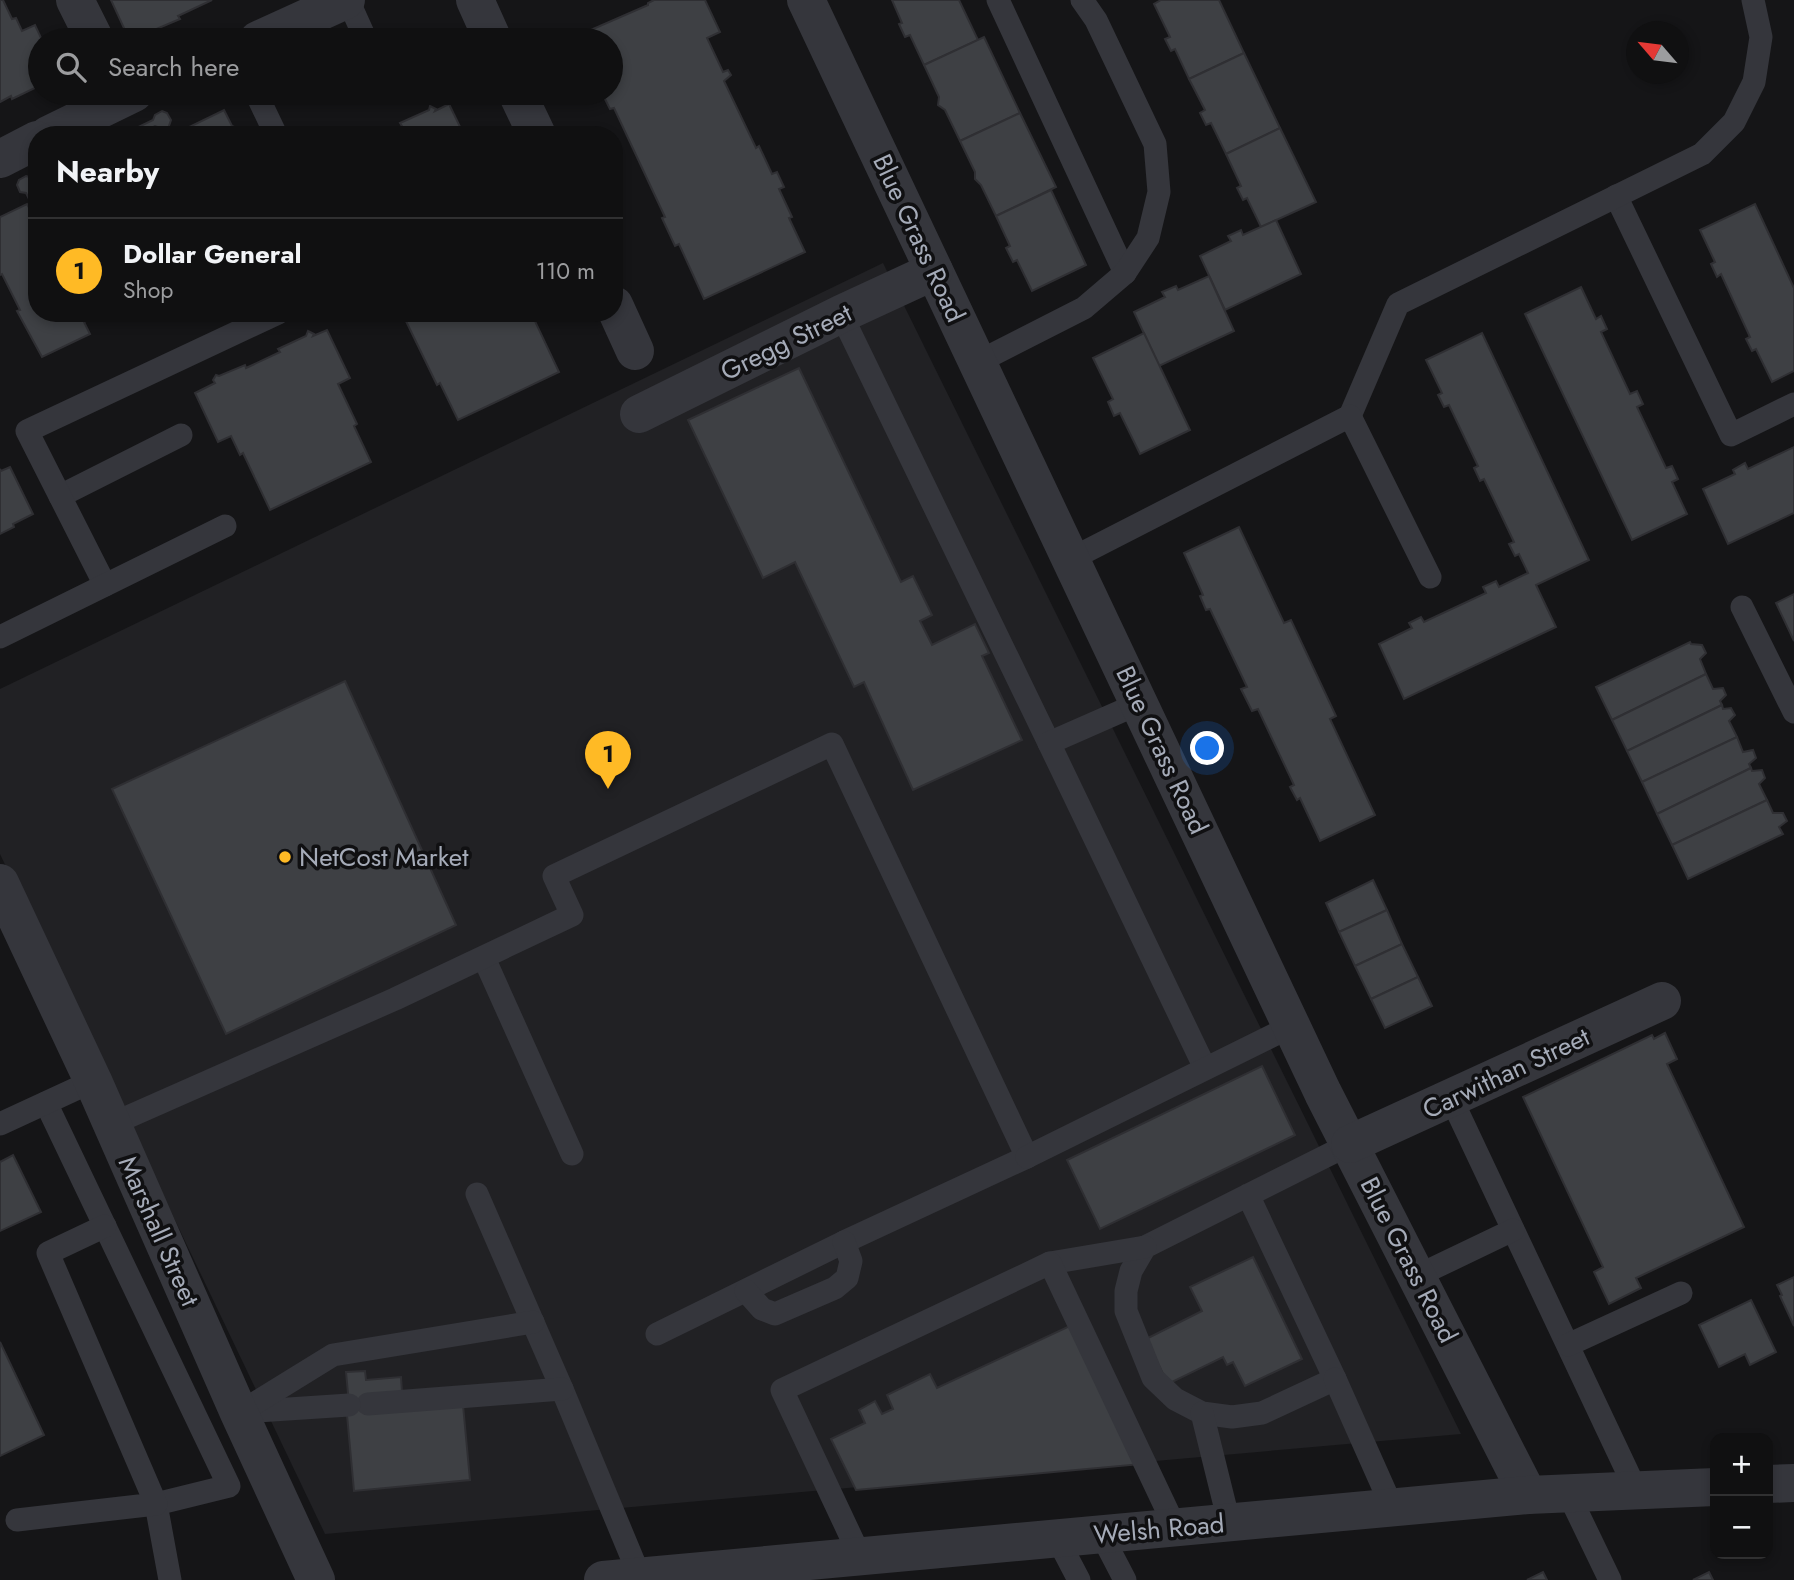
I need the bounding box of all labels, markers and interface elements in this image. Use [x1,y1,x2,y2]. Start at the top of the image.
north arrow [1626,21,1689,84]
search box [28,28,623,105]
icon: search [52,48,90,86]
text: Search here [108,48,240,86]
street label: Blue Grass Road [863,148,975,328]
text: Nearby [56,150,159,193]
text: Dollar General [123,235,302,273]
text: 1 [73,254,85,288]
text: 110 m [536,254,595,288]
text: Shop [123,273,173,307]
street label: Gregg Street [714,294,859,390]
street label: Blue Grass Road [1106,660,1218,840]
pin: 1 [585,731,631,789]
your location [1190,731,1224,765]
place label: NetCost Market [299,838,469,876]
marker: NetCost Market [277,849,293,865]
street label: Carwithan Street [1416,1017,1596,1128]
street label: Marshall Street [109,1150,209,1313]
street label: Blue Grass Road [1351,1170,1467,1350]
map controls [1710,1433,1773,1559]
button: + [1710,1433,1773,1496]
button: − [1710,1496,1773,1559]
street label: Welsh Road [1092,1504,1226,1554]

